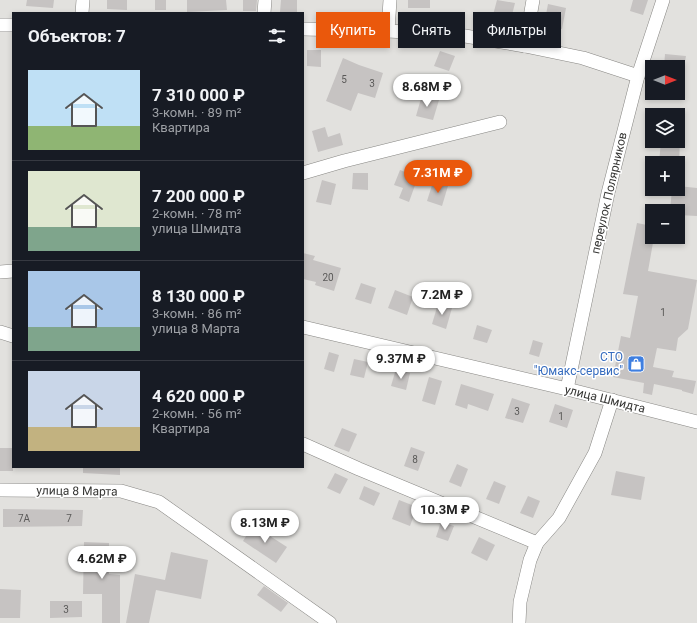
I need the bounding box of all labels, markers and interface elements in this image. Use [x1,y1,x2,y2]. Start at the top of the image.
chip: Купить [316,12,390,48]
chip: Снять [398,12,465,48]
chip: Фильтры [473,12,561,48]
icon: filters [266,25,288,47]
text: Объектов: 7 [28,26,126,46]
north arrow [645,60,685,100]
map controls [645,60,685,244]
house number: 5 [341,74,347,85]
pin: 8.68M ₽ [390,74,464,108]
house number: 3 [369,78,375,89]
text: 8.68M ₽ [402,79,452,94]
text: 7 310 000 ₽ [152,85,245,105]
icon: home [60,86,108,134]
text: 3-комн. · 89 m² [152,105,242,120]
button: layers [645,108,685,148]
text: Квартира [152,120,210,135]
street label: переулок Полярников [588,131,630,255]
button: + [645,156,685,196]
pin: 7.31M ₽ [401,160,475,194]
text: 7.31M ₽ [413,165,463,180]
text: 7 200 000 ₽ [152,186,245,206]
icon: home [60,187,108,235]
button: − [645,204,685,244]
text: 2-комн. · 78 m² [152,206,242,221]
text: улица Шмидта [152,221,241,236]
house number: 20 [322,272,334,283]
pin: 7.2M ₽ [409,282,475,316]
text: 8 130 000 ₽ [152,286,245,306]
icon: home [60,287,108,335]
text: 7.2M ₽ [421,287,463,302]
text: 3-комн. · 86 m² [152,306,242,321]
house number: 1 [660,307,666,318]
text: улица 8 Марта [152,321,240,336]
pin: 9.37M ₽ [364,346,438,380]
place label: СТО "Юмакс-сервис" [534,350,623,378]
text: 9.37M ₽ [376,351,426,366]
shop icon: СТО "Юмакс-сервис" [626,354,646,374]
street label: улица Шмидта [563,382,647,416]
text: 4 620 000 ₽ [152,386,245,406]
icon: home [60,387,108,435]
text: 2-комн. · 56 m² [152,406,242,421]
house number: 3 [514,406,520,417]
house number: 1 [558,411,564,422]
text: Квартира [152,421,210,436]
house number: 8 [412,454,418,465]
street label: улица 8 Марта [36,483,118,499]
pin: 10.3M ₽ [408,497,482,531]
text: 10.3M ₽ [420,502,470,517]
pin: 8.13M ₽ [228,510,302,544]
house number: 7А [18,513,31,524]
house number: 7 [66,513,72,524]
text: 8.13M ₽ [240,515,290,530]
pin: 4.62M ₽ [65,546,139,580]
text: 4.62M ₽ [77,551,127,566]
house number: 3 [63,604,69,615]

